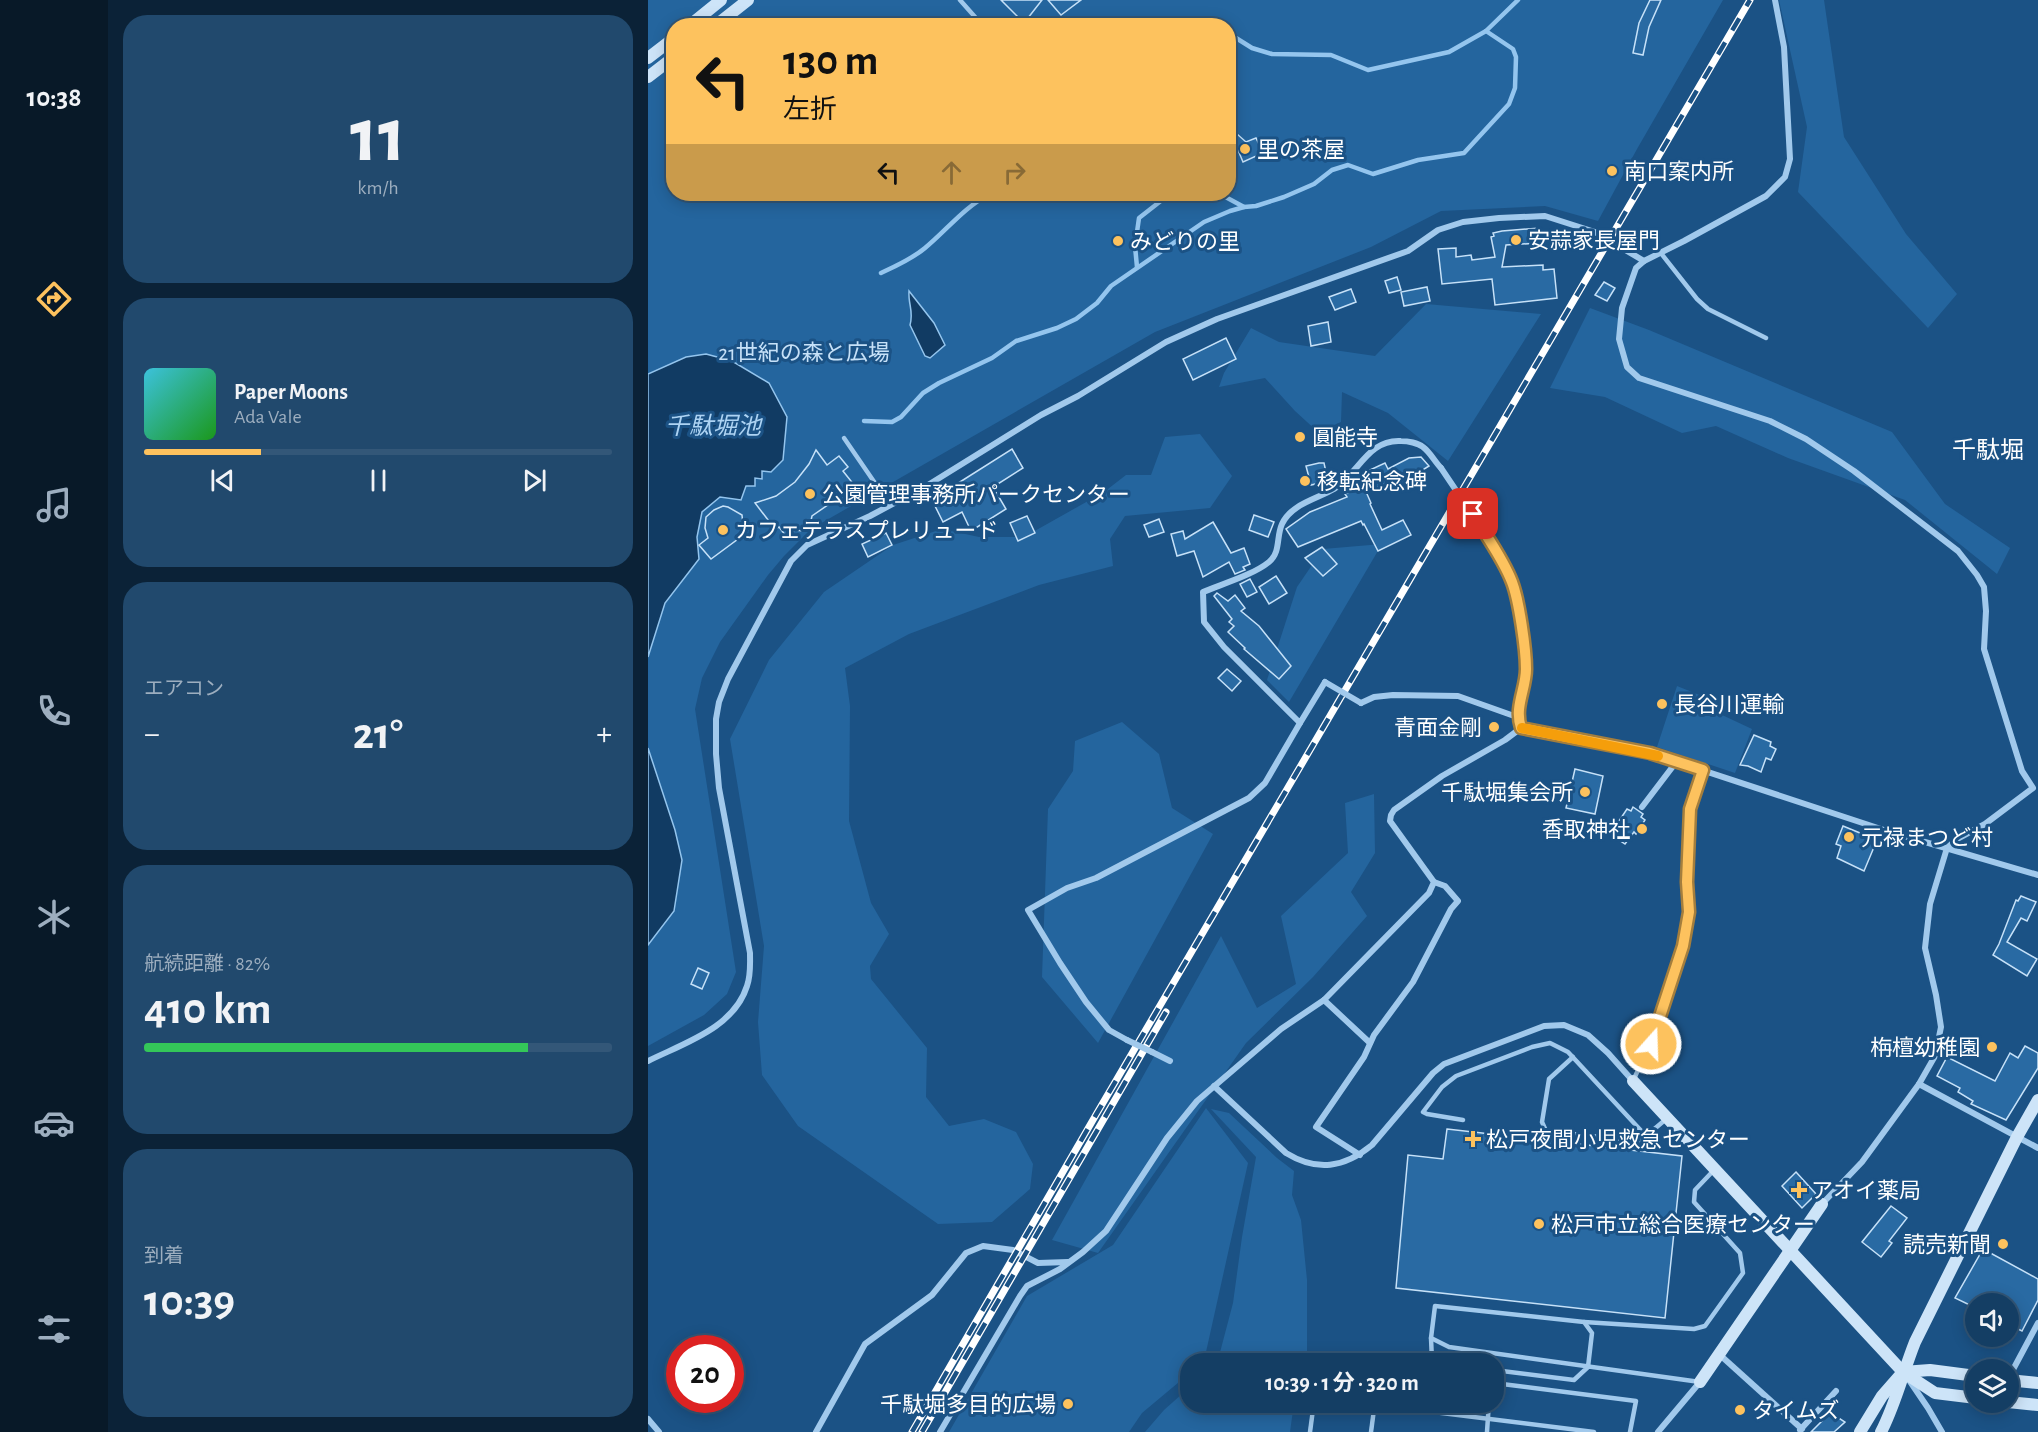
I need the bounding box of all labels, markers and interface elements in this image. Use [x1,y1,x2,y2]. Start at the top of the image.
text: 130 m [783,40,878,82]
icon: left [684,42,762,120]
text: 10:38 [27,84,81,111]
text: 左折 [783,96,837,123]
text: 11 [350,98,406,176]
place label: 里の茶屋 [1257,138,1345,161]
marker: 里の茶屋 [1238,142,1252,156]
icon: left [872,156,905,189]
icon: ahead [935,156,968,189]
icon: right [998,156,1031,189]
place label: 南口案内所 [1624,160,1734,183]
marker: 南口案内所 [1605,164,1619,178]
text: km/h [357,178,399,198]
place label: 安蒜家長屋門 [1528,229,1660,252]
place label: みどりの里 [1130,231,1240,253]
marker: 安蒜家長屋門 [1509,233,1523,247]
marker: みどりの里 [1111,234,1125,248]
icon: directions [33,278,75,320]
park label: 21世紀の森と広場 [718,341,890,364]
text: Paper Moons [234,381,348,403]
text: Ada Vale [234,407,302,427]
water label: 千駄堀池 [665,413,763,439]
place label: 圓能寺 [1312,426,1378,449]
marker: 圓能寺 [1293,430,1307,444]
district label: 千駄堀 [1952,437,2024,463]
icon: previous [206,464,239,497]
icon: pause [362,464,395,497]
icon: next [518,464,551,497]
place label: 移転紀念碑 [1317,470,1427,493]
marker: 移転紀念碑 [1298,474,1312,488]
place label: 公園管理事務所パークセンター [822,483,1130,506]
icon: music [33,484,75,526]
marker: 公園管理事務所パークセンター [803,487,817,501]
pin [1447,488,1498,539]
icon: arrive [1456,497,1489,530]
place label: カフェテラスプレリュード [735,519,999,542]
marker: カフェテラスプレリュード [716,523,730,537]
text: エアコン [144,679,224,699]
icon: phone [33,690,75,732]
place label: 長谷川運輸 [1674,693,1784,716]
marker: 長谷川運輸 [1655,697,1669,711]
text: 21° [353,712,403,757]
place label: 青面金剛 [1394,716,1482,739]
text: − [144,718,160,751]
text: + [596,718,612,751]
marker: 青面金剛 [1487,720,1501,734]
place label: 千駄堀集会所 [1441,781,1573,804]
marker: 千駄堀集会所 [1578,785,1592,799]
place label: 香取神社 [1542,818,1630,841]
marker: 香取神社 [1635,822,1649,836]
place label: 元禄まつど村 [1861,826,1993,849]
marker: 元禄まつど村 [1842,830,1856,844]
icon: climate [33,896,75,938]
text: 航続距離 · 82% [144,954,270,974]
text: 410 km [144,987,272,1032]
position arrow [1619,1012,1683,1076]
place label: 栴檀幼稚園 [1870,1036,1980,1059]
marker: 栴檀幼稚園 [1985,1040,1999,1054]
icon: car [33,1102,75,1144]
place label: 松戸夜間小児救急センター [1486,1128,1750,1151]
marker: 松戸夜間小児救急センター [1464,1130,1482,1148]
place label: アオイ薬局 [1811,1179,1921,1202]
marker: アオイ薬局 [1792,1183,1806,1197]
place label: 松戸市立総合医療センター [1551,1213,1815,1236]
marker: 松戸市立総合医療センター [1532,1217,1546,1231]
place label: 読売新聞 [1903,1233,1991,1256]
marker: 読売新聞 [1996,1237,2010,1251]
text: 到着 [144,1246,184,1266]
text: 10:39 [144,1279,235,1324]
map controls [1965,1293,2019,1413]
button: sound [1965,1293,2019,1347]
icon: filters [33,1308,75,1350]
speed limit sign: 20 [666,1335,744,1413]
button: layers [1965,1359,2019,1413]
text: 10:39 · 1 分 · 320 m [1265,1372,1419,1394]
place label: 千駄堀多目的広場 [880,1393,1056,1416]
marker: 千駄堀多目的広場 [1061,1397,1075,1411]
place label: タイムズ [1752,1399,1840,1422]
marker: タイムズ [1733,1403,1747,1417]

